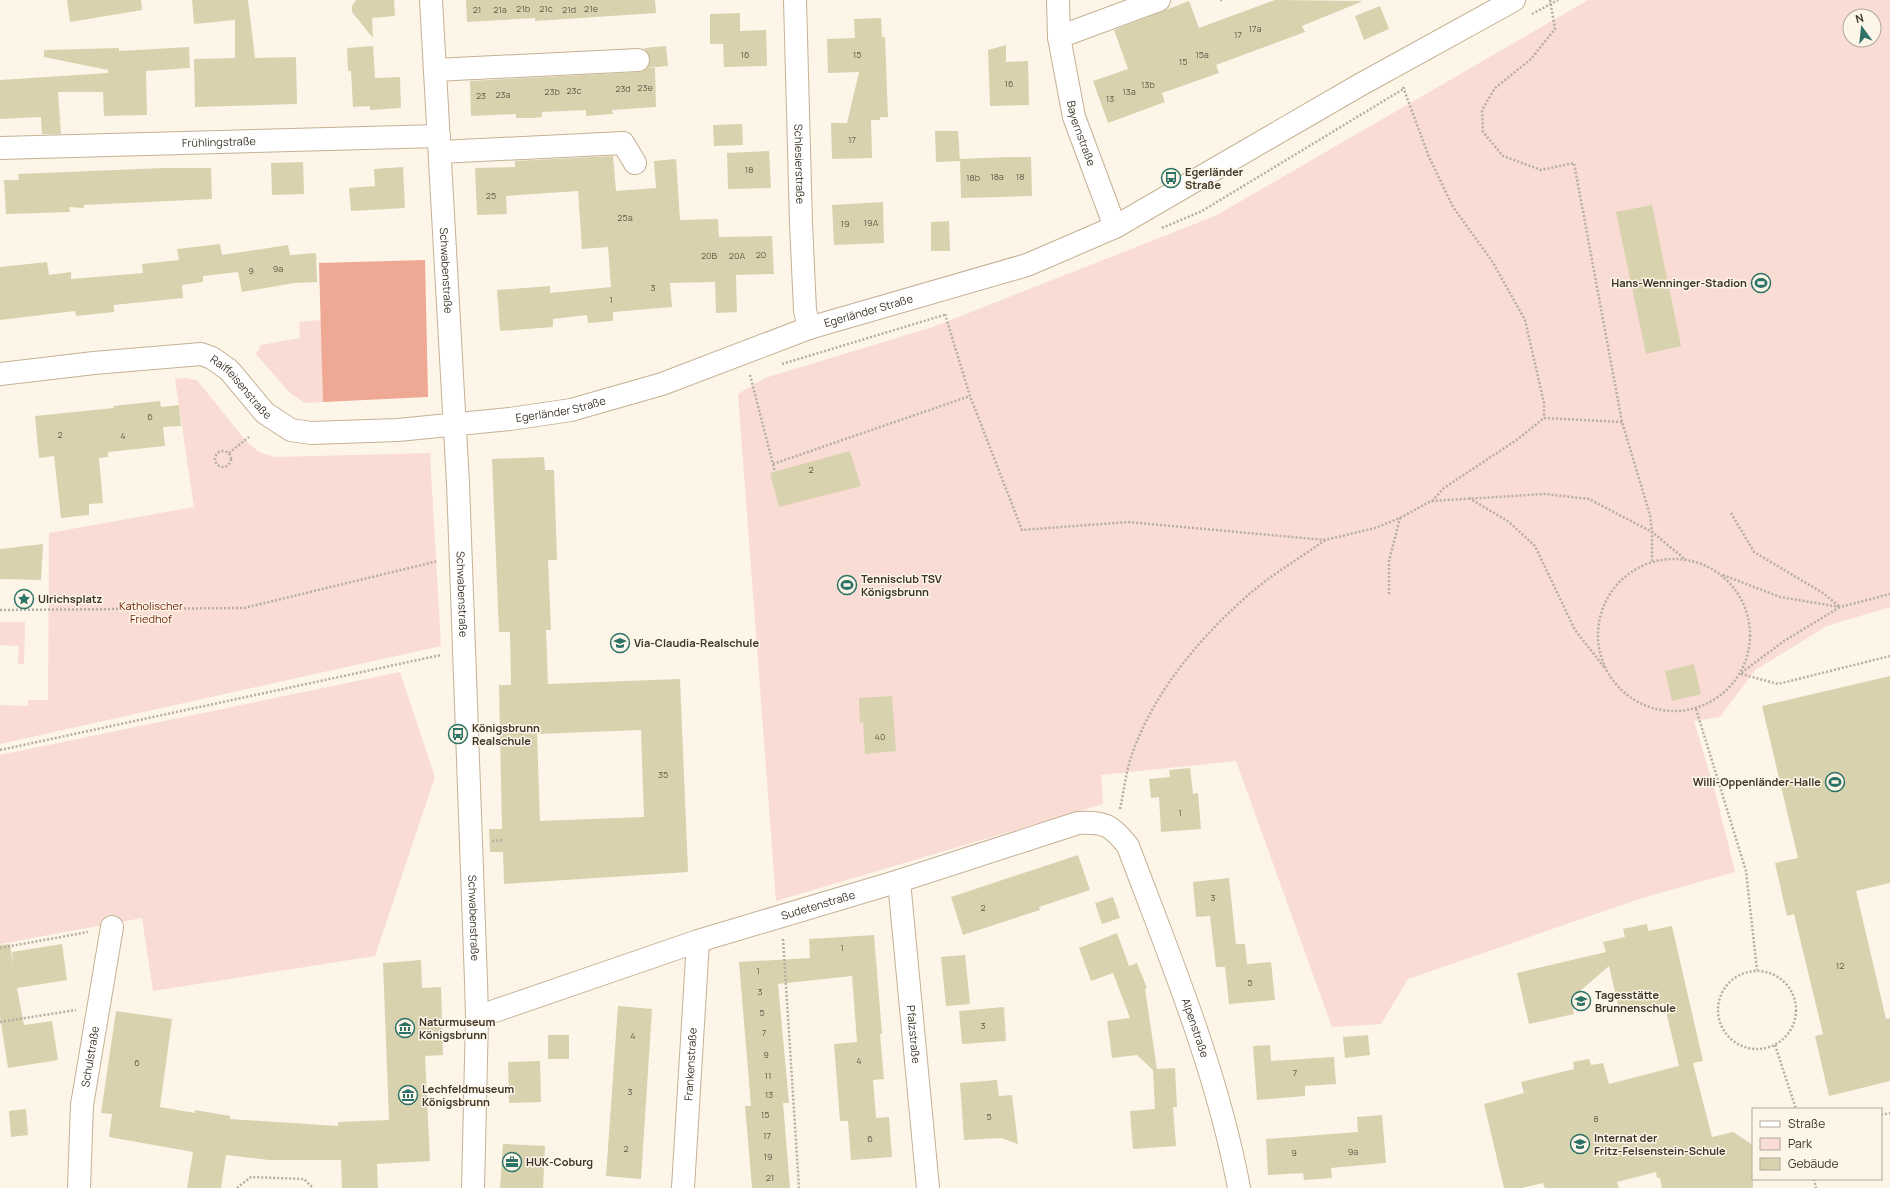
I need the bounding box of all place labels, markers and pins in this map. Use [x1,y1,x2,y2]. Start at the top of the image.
place label: Egerländer Straße [1185,164,1244,192]
bus stop icon: Egerländer Straße [1160,167,1182,189]
sports icon: Hans-Wenninger-Stadion [1750,272,1772,294]
place label: Hans-Wenninger-Stadion [1611,275,1747,290]
place label: Tennisclub TSV Königsbrunn [861,571,942,599]
sports icon: Tennisclub TSV Königsbrunn [836,574,858,596]
place icon: Ulrichsplatz [13,588,35,610]
place label: Ulrichsplatz [38,591,103,606]
school or university icon: Via-Claudia-Realschule [609,632,631,654]
place label: Via-Claudia-Realschule [634,635,759,650]
place label: Königsbrunn Realschule [472,720,540,748]
bus stop icon: Königsbrunn Realschule [447,723,469,745]
sports icon: Willi-Oppenländer-Halle [1824,771,1846,793]
place label: Willi-Oppenländer-Halle [1693,774,1821,789]
place label: Tagesstätte Brunnenschule [1595,987,1676,1015]
school or university icon: Tagesstätte Brunnenschule [1570,990,1592,1012]
place label: Naturmuseum Königsbrunn [419,1014,495,1042]
museum icon: Naturmuseum Königsbrunn [394,1017,416,1039]
place label: Lechfeldmuseum Königsbrunn [422,1081,514,1109]
museum icon: Lechfeldmuseum Königsbrunn [397,1084,419,1106]
place label: Internat der Fritz-Felsenstein-Schule [1594,1130,1726,1158]
school or university icon: Internat der Fritz-Felsenstein-Schule [1569,1133,1591,1155]
office icon: HUK-Coburg [501,1151,523,1173]
place label: HUK-Coburg [526,1154,593,1169]

